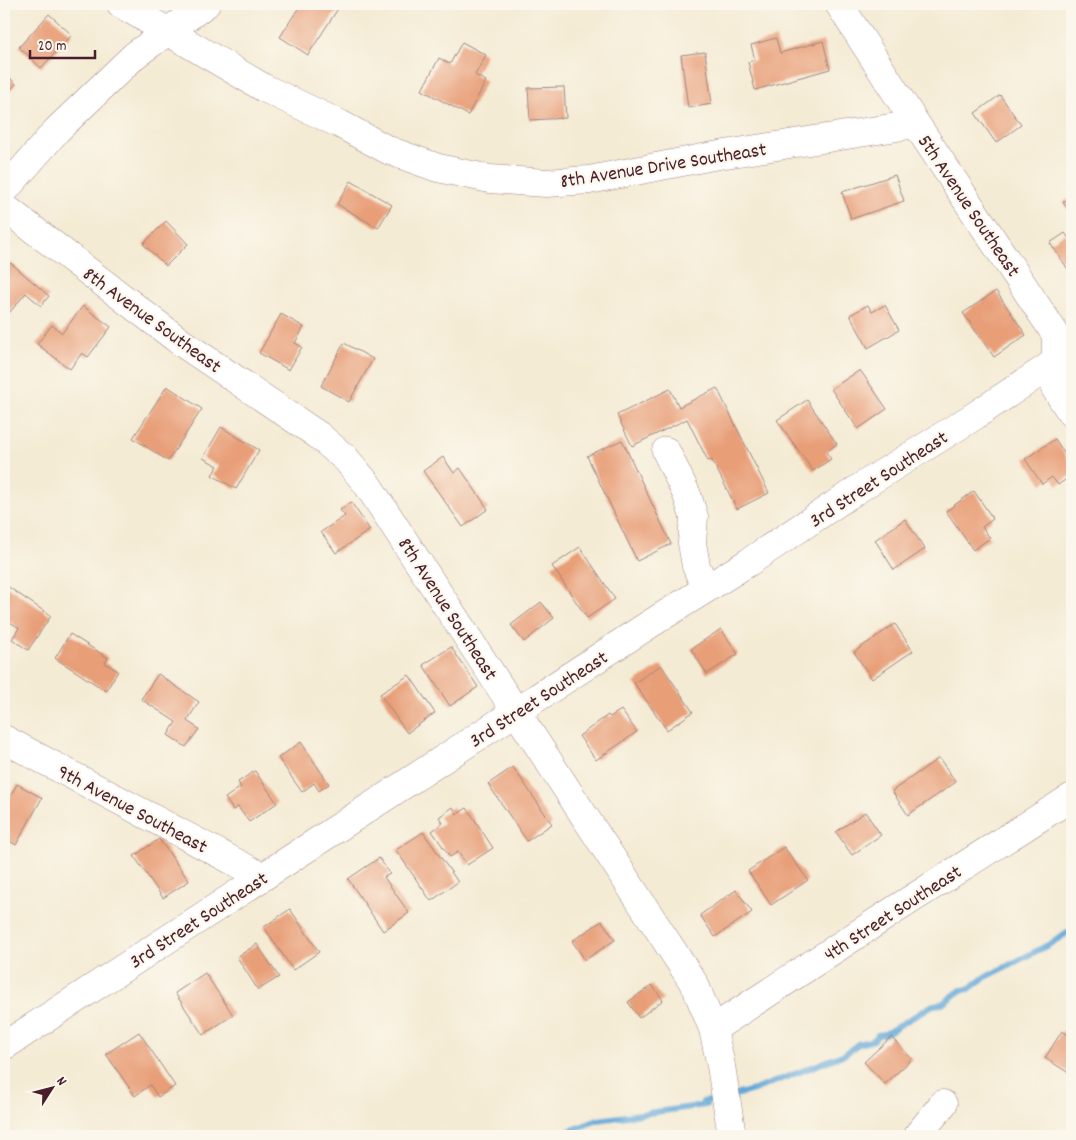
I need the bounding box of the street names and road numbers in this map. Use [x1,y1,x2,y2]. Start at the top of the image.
street label: 5th Avenue Southeast [909,130,1026,284]
street label: 8th Avenue Drive Southeast [558,137,769,197]
street label: 8th Avenue Southeast [76,262,226,381]
street label: 3rd Street Southeast [805,425,954,536]
street label: 8th Avenue Southeast [390,533,503,687]
street label: 3rd Street Southeast [465,645,614,756]
street label: 9th Avenue Southeast [52,759,212,862]
street label: 4th Street Southeast [819,859,968,970]
street label: 3rd Street Southeast [125,866,274,977]

